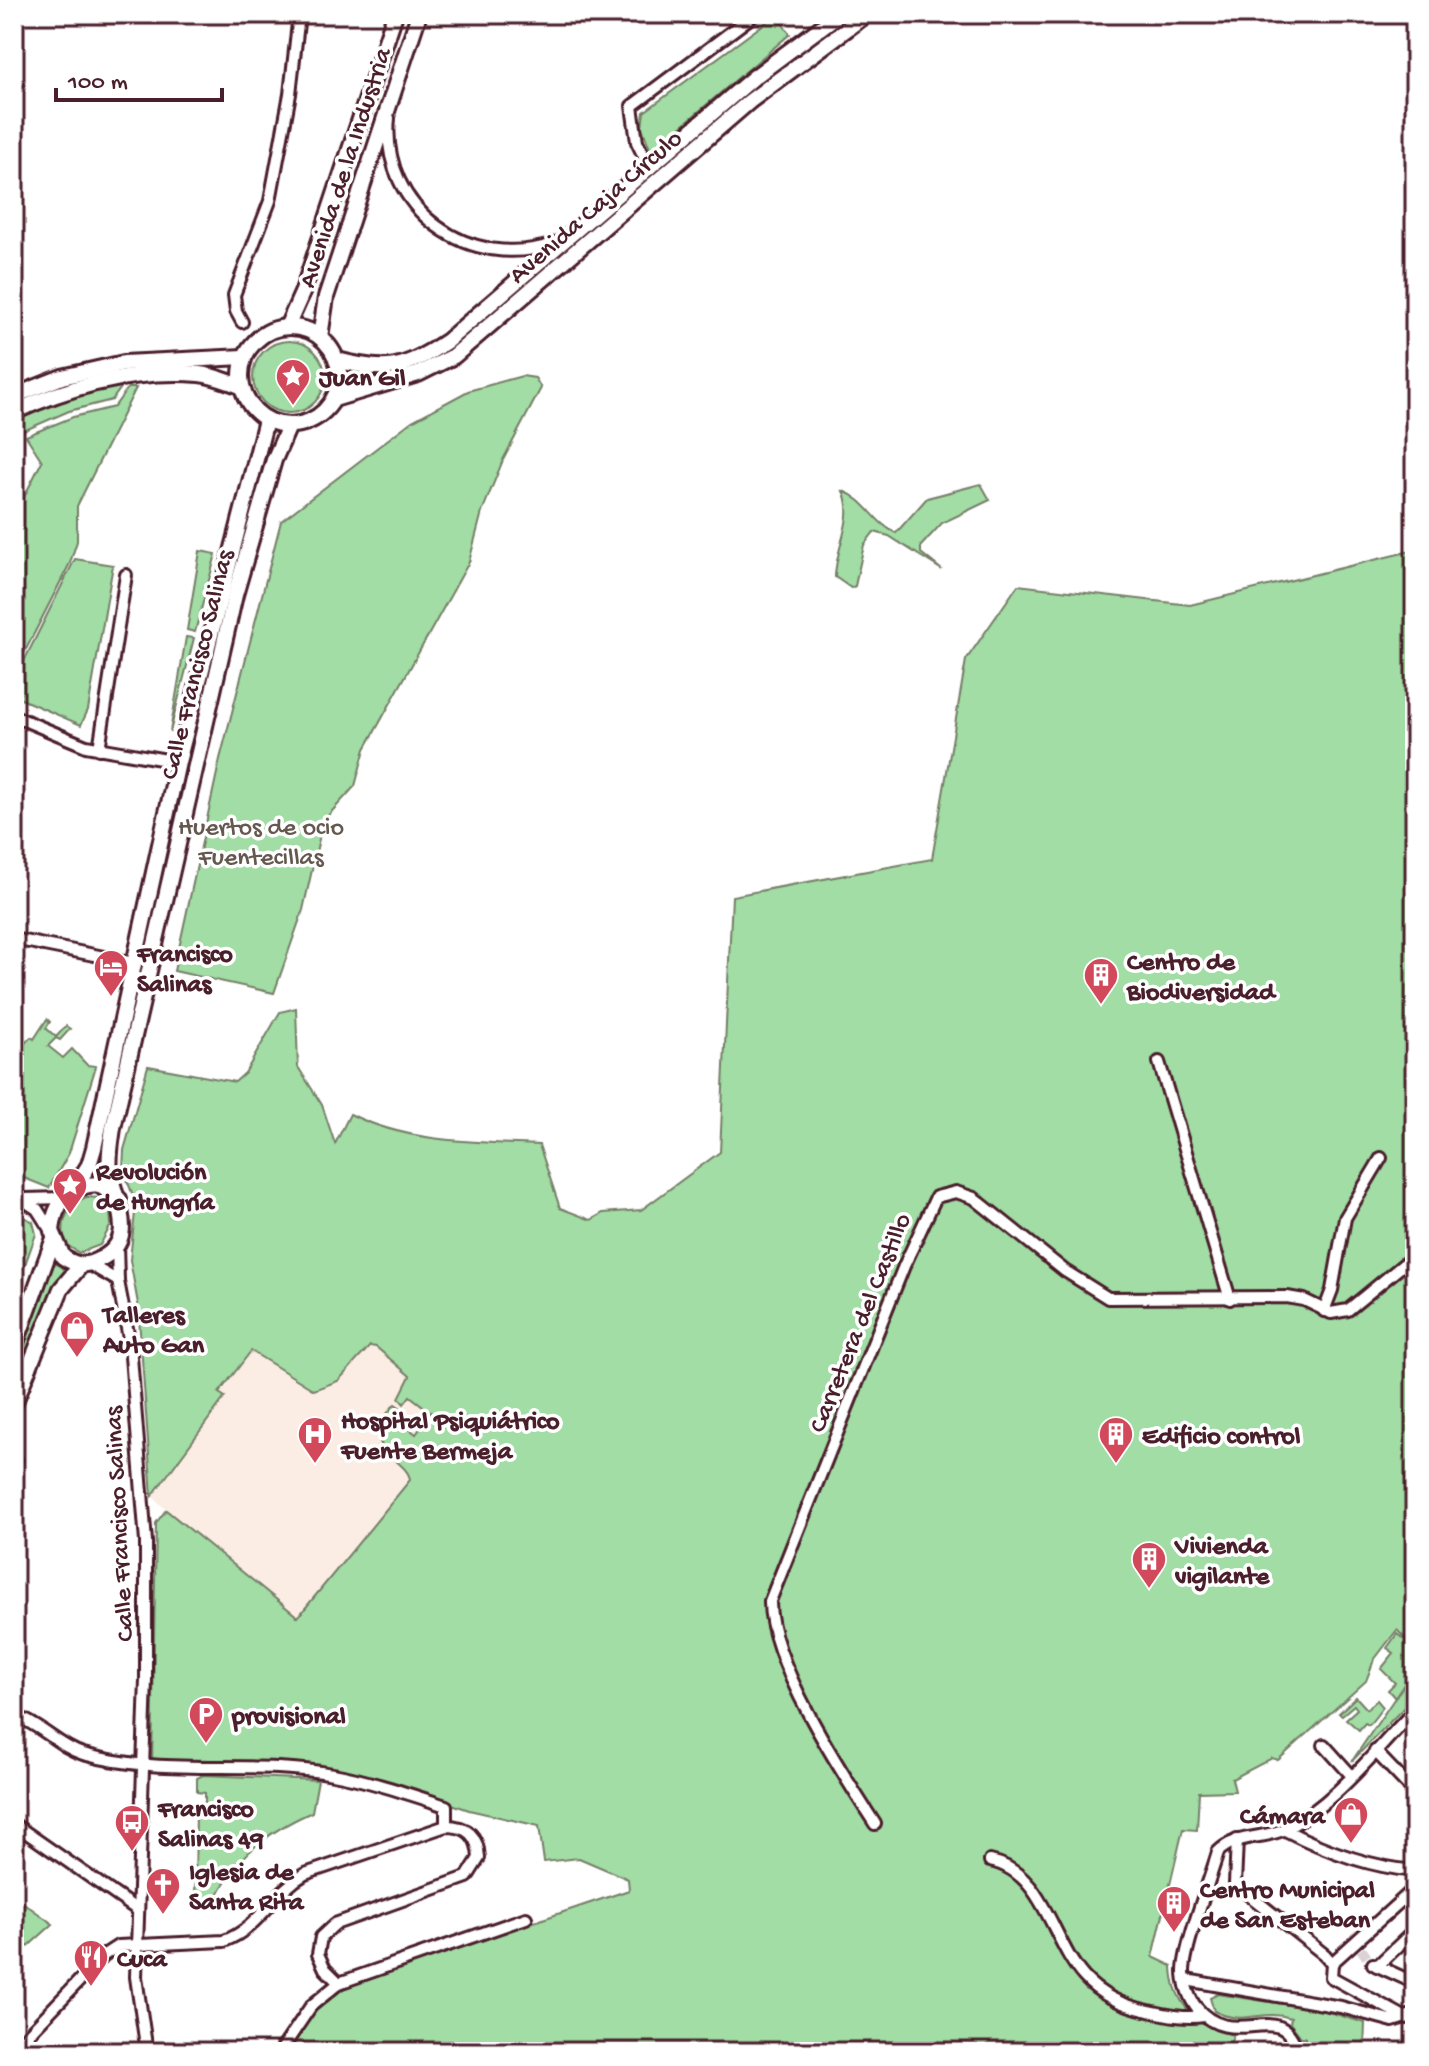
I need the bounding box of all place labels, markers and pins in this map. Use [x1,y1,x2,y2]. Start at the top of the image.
place icon: Juan Gil [274,357,312,407]
place label: Juan Gil [318,365,406,396]
place label: Francisco Salinas [136,941,233,1002]
hotel icon: Francisco Salinas [92,948,130,998]
place label: Centro de Biodiversidad [1126,949,1277,1010]
building icon: Centro de Biodiversidad [1082,956,1120,1006]
place label: Revolución de Hungría [95,1159,216,1220]
place icon: Revolución de Hungría [51,1166,89,1216]
place label: Talleres Auto Gan [101,1302,205,1363]
shop icon: Talleres Auto Gan [58,1309,96,1359]
place label: Hospital Psiquiátrico Fuente Bermeja [340,1408,560,1469]
hospital icon: Hospital Psiquiátrico Fuente Bermeja [296,1415,334,1465]
building icon: Edificio control [1097,1415,1135,1465]
place label: Edificio control [1142,1423,1301,1454]
place label: Vivienda vigilante [1174,1533,1271,1594]
building icon: Vivienda vigilante [1130,1540,1168,1590]
parking icon: provisional [187,1695,225,1745]
place label: provisional [231,1703,346,1734]
shop icon: Cámara [1332,1795,1370,1845]
place label: Francisco Salinas 49 [157,1796,264,1857]
bus stop icon: Francisco Salinas 49 [113,1803,151,1853]
place label: Cámara [1240,1803,1327,1834]
place label: Iglesia de Santa Rita [189,1859,305,1920]
church icon: Iglesia de Santa Rita [144,1866,182,1916]
place label: Centro Municipal de San Esteban [1200,1877,1375,1938]
building icon: Centro Municipal de San Esteban [1155,1884,1193,1934]
restaurant icon: Cuca [72,1938,110,1988]
place label: Cuca [117,1946,168,1977]

